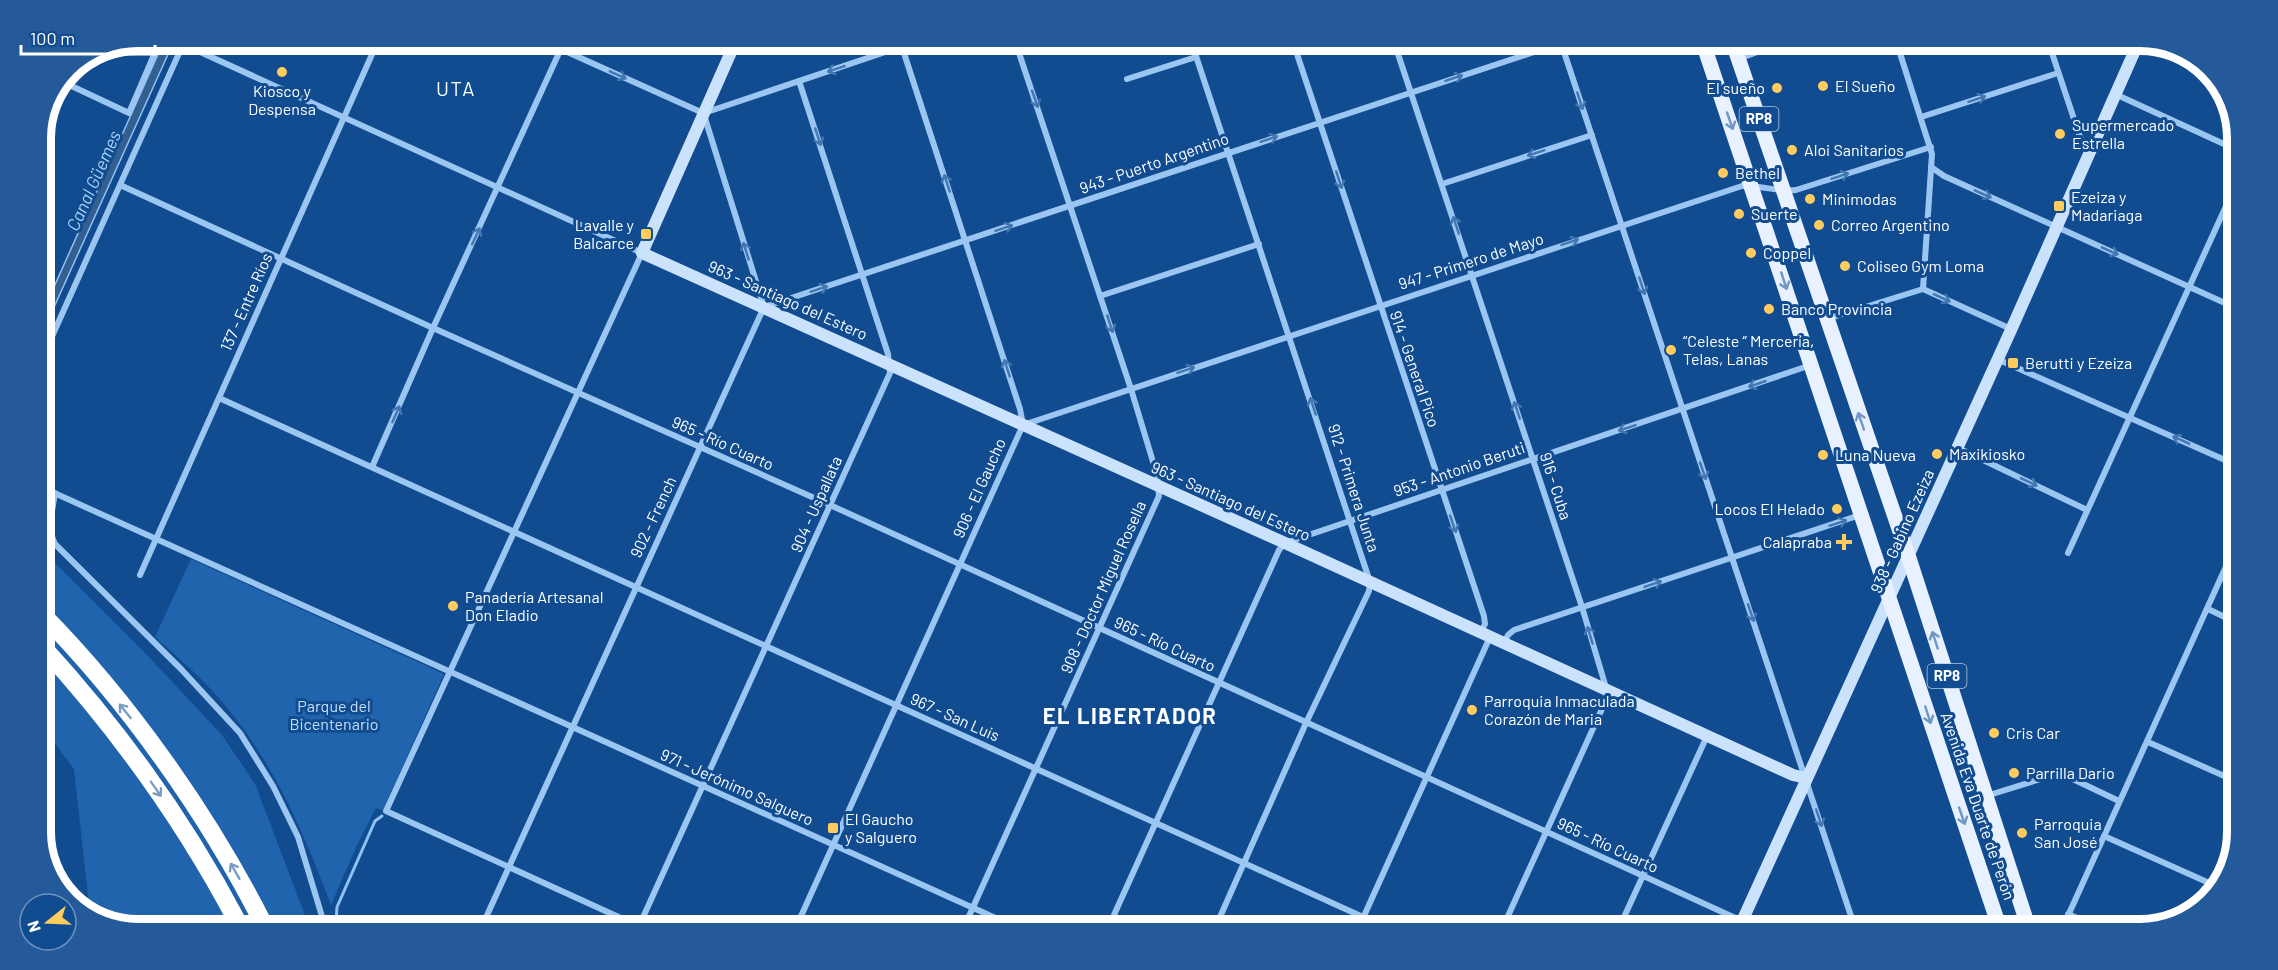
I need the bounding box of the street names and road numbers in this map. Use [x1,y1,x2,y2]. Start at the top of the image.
road number: RP8 [1740,107,1778,131]
street label: 943 - Puerto Argentino [1077,128,1231,197]
street label: 947 - Primero de Mayo [1396,228,1546,293]
street label: 137 - Entre Ríos [215,250,276,354]
street label: 963 - Santiago del Estero [706,256,871,343]
street label: 914 - General Pico [1387,308,1444,430]
street label: 965 - Río Cuarto [669,412,777,473]
street label: 912 - Primera Junta [1325,421,1384,554]
street label: 906 - El Gaucho [948,435,1009,540]
street label: 953 - Antonio Beruti [1391,437,1527,500]
street label: 916 - Cuba [1537,450,1576,522]
street label: 904 - Uspallata [786,453,845,555]
street label: 963 - Santiago del Estero [1149,457,1314,544]
street label: 938 - Gabino Ezeiza [1866,466,1937,596]
street label: 902 - French [625,473,680,560]
street label: 908 - Doctor Miguel Rosella [1056,498,1149,676]
street label: 965 - Río Cuarto [1112,612,1219,675]
road number: RP8 [1928,664,1966,688]
street label: 967 - San Luis [908,688,1003,745]
street label: Avenida Eva Duarte de Perón [1937,709,2020,902]
street label: 971 - Jerónimo Salguero [658,744,817,829]
street label: 965 - Río Cuarto [1555,813,1662,876]

